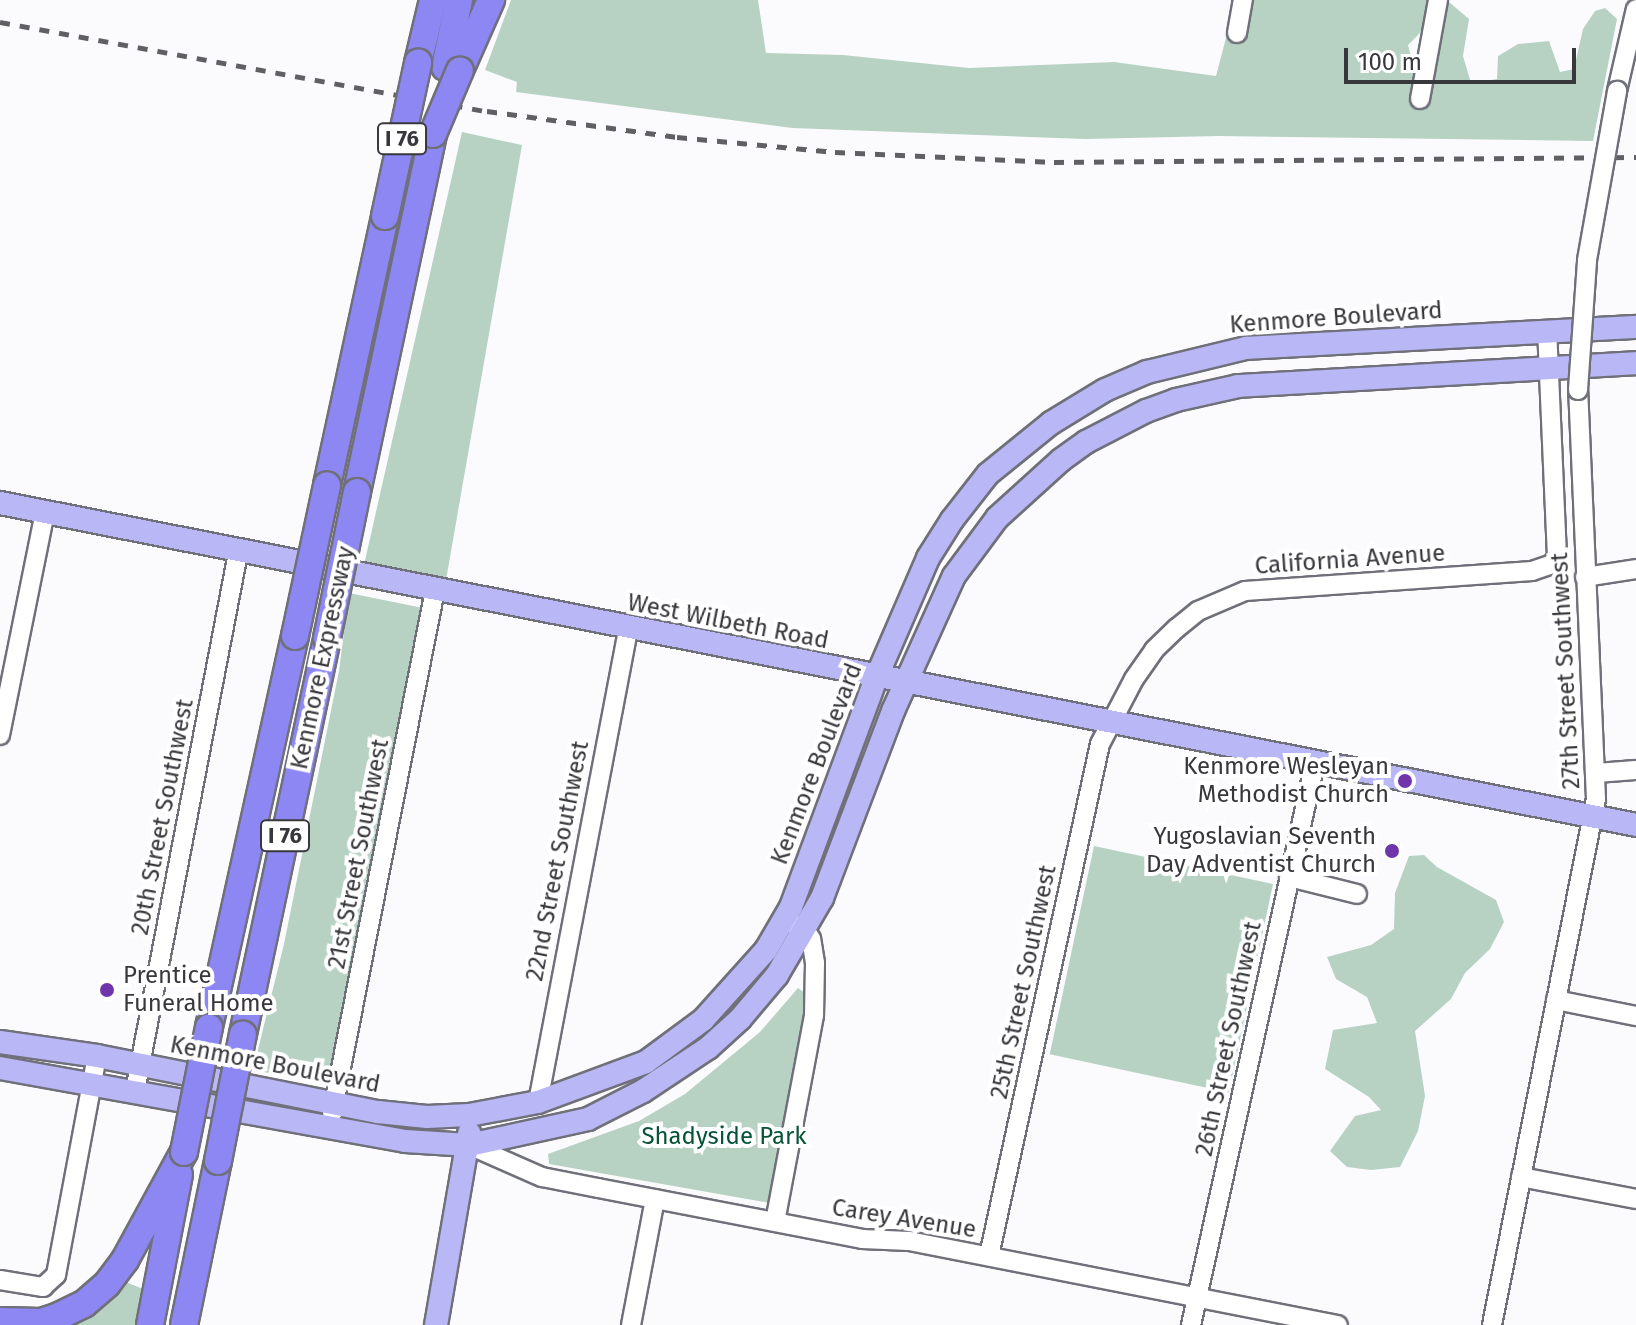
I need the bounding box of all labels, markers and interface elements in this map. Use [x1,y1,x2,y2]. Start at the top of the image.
scale bar [1348,32,1580,82]
text: 100 m [1358,48,1422,76]
road number: I 76 [376,121,428,157]
street label: Kenmore Boulevard [1229,296,1443,340]
street label: California Avenue [1254,539,1446,581]
street label: Kenmore Expressway [285,544,361,772]
street label: 27th Street Southwest [1545,552,1587,790]
street label: West Wilbeth Road [625,588,831,656]
street label: Kenmore Boulevard [765,659,869,869]
street label: 20th Street Southwest [126,697,200,937]
street label: 21st Street Southwest [323,737,395,971]
street label: 22nd Street Southwest [521,739,595,983]
place label: Kenmore Wesleyan Methodist Church [1183,753,1389,809]
marker: Kenmore Wesleyan Methodist Church [1396,772,1414,790]
road number: I 76 [259,818,311,854]
place label: Yugoslavian Seventh Day Adventist Church [1146,823,1376,879]
marker: Yugoslavian Seventh Day Adventist Church [1383,842,1401,860]
street label: 25th Street Southwest [985,862,1063,1102]
street label: 26th Street Southwest [1190,919,1268,1159]
place label: Prentice Funeral Home [123,962,274,1018]
marker: Prentice Funeral Home [98,981,116,999]
street label: Kenmore Boulevard [168,1031,382,1099]
park label: Shadyside Park [641,1123,807,1151]
street label: Carey Avenue [830,1193,978,1245]

